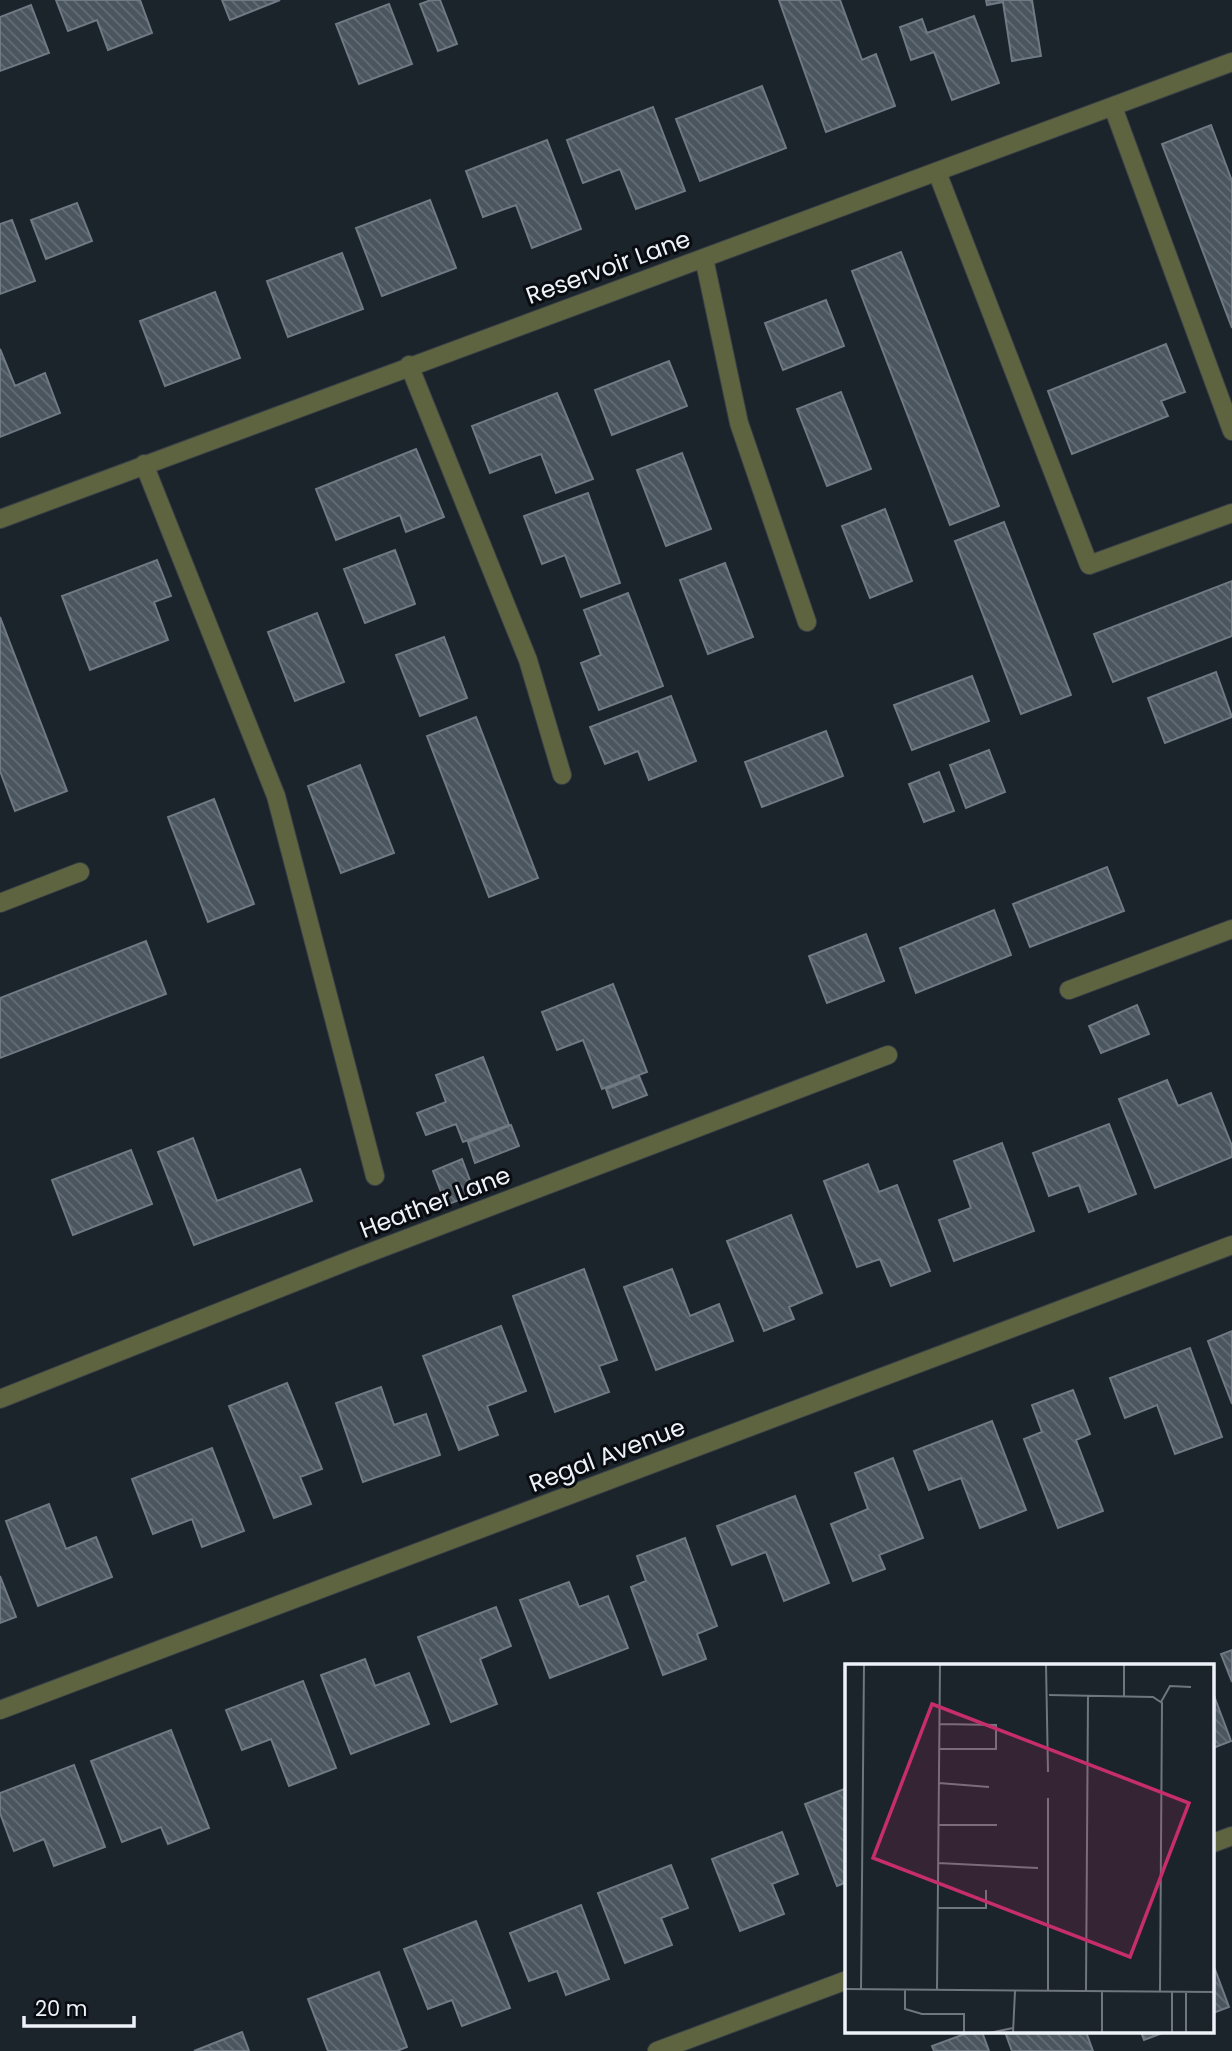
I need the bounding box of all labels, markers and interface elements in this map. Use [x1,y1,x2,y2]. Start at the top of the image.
street label: Reservoir Lane [521,222,695,312]
street label: Heather Lane [355,1158,515,1246]
street label: Regal Avenue [524,1410,690,1500]
inset map [845,1664,1214,2034]
scale bar [24,1984,135,2028]
text: 20 m [35,1994,88,2023]

